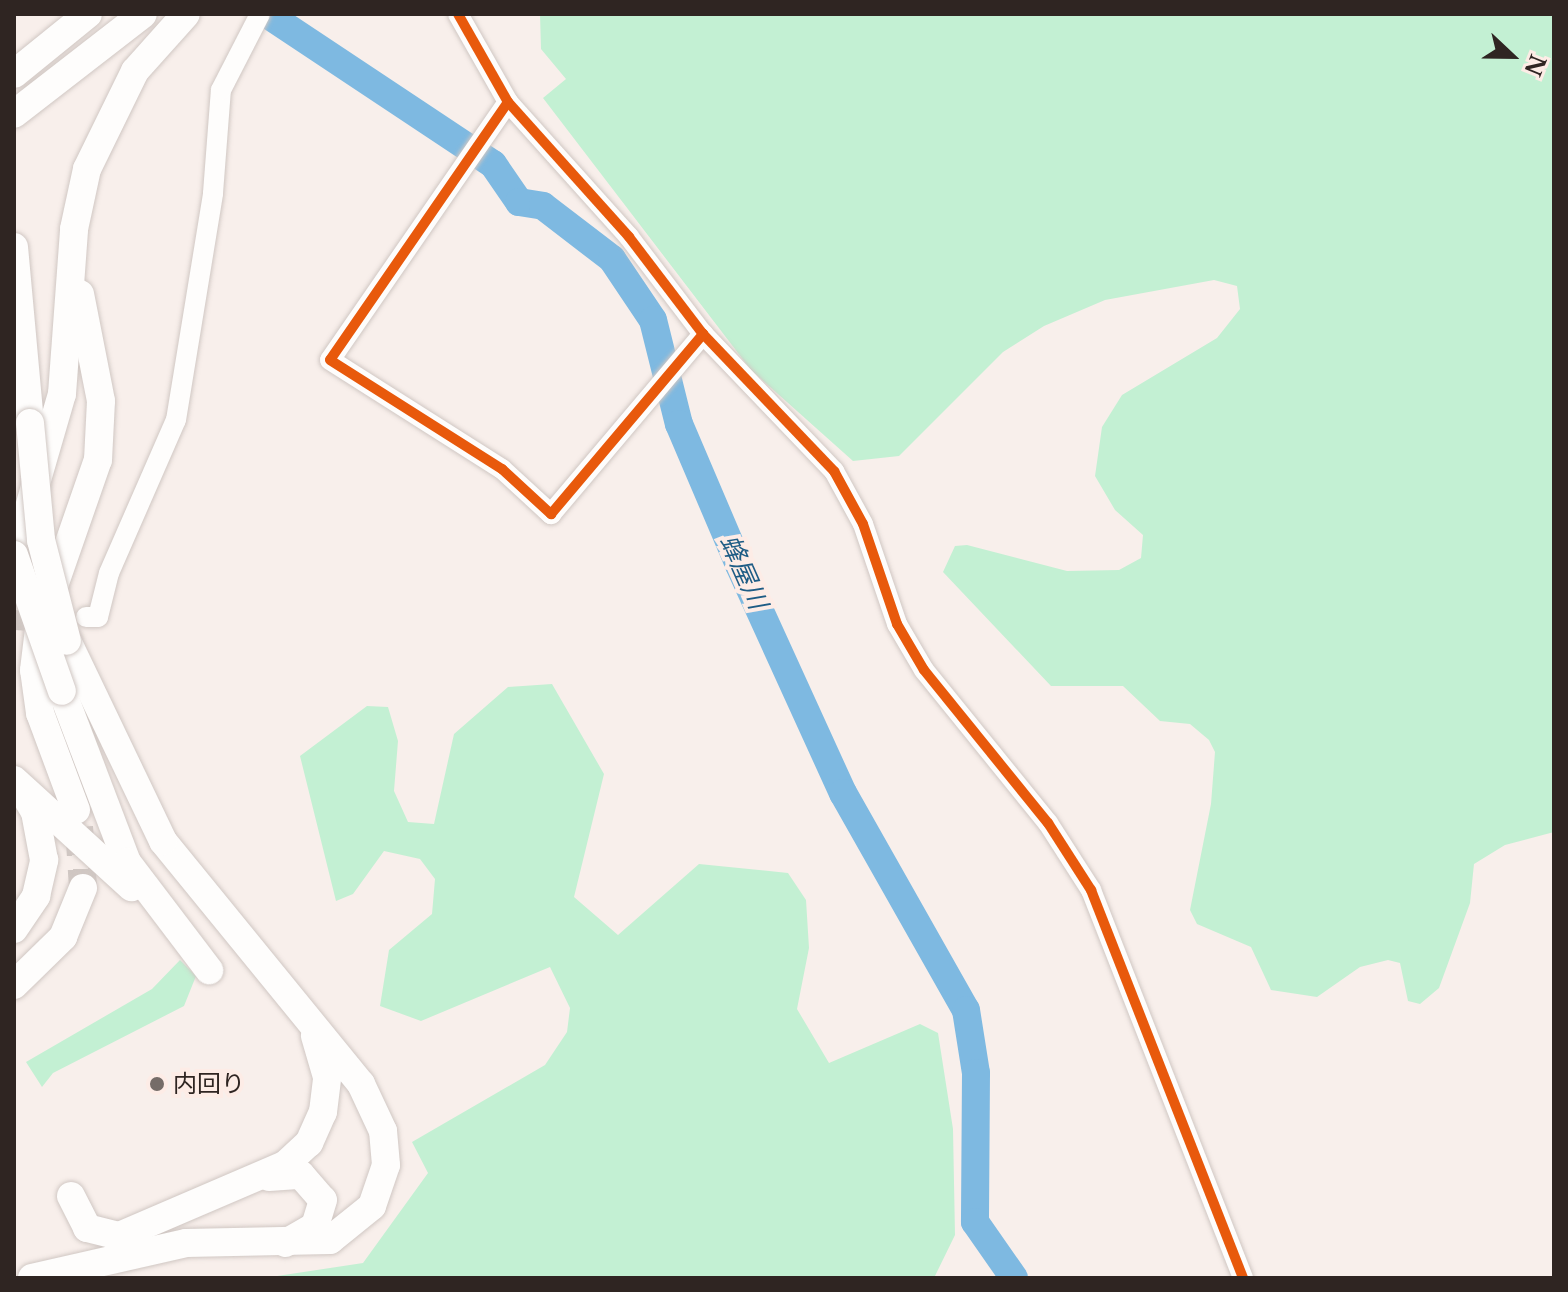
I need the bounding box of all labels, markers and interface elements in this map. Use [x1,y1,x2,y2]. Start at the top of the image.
north arrow [1472,16,1552,96]
text: N [1518,51,1551,80]
water label: 蜂屋川 [713,530,773,614]
place label: 内回り [173,1070,245,1098]
marker: 内回り [148,1075,166,1093]

